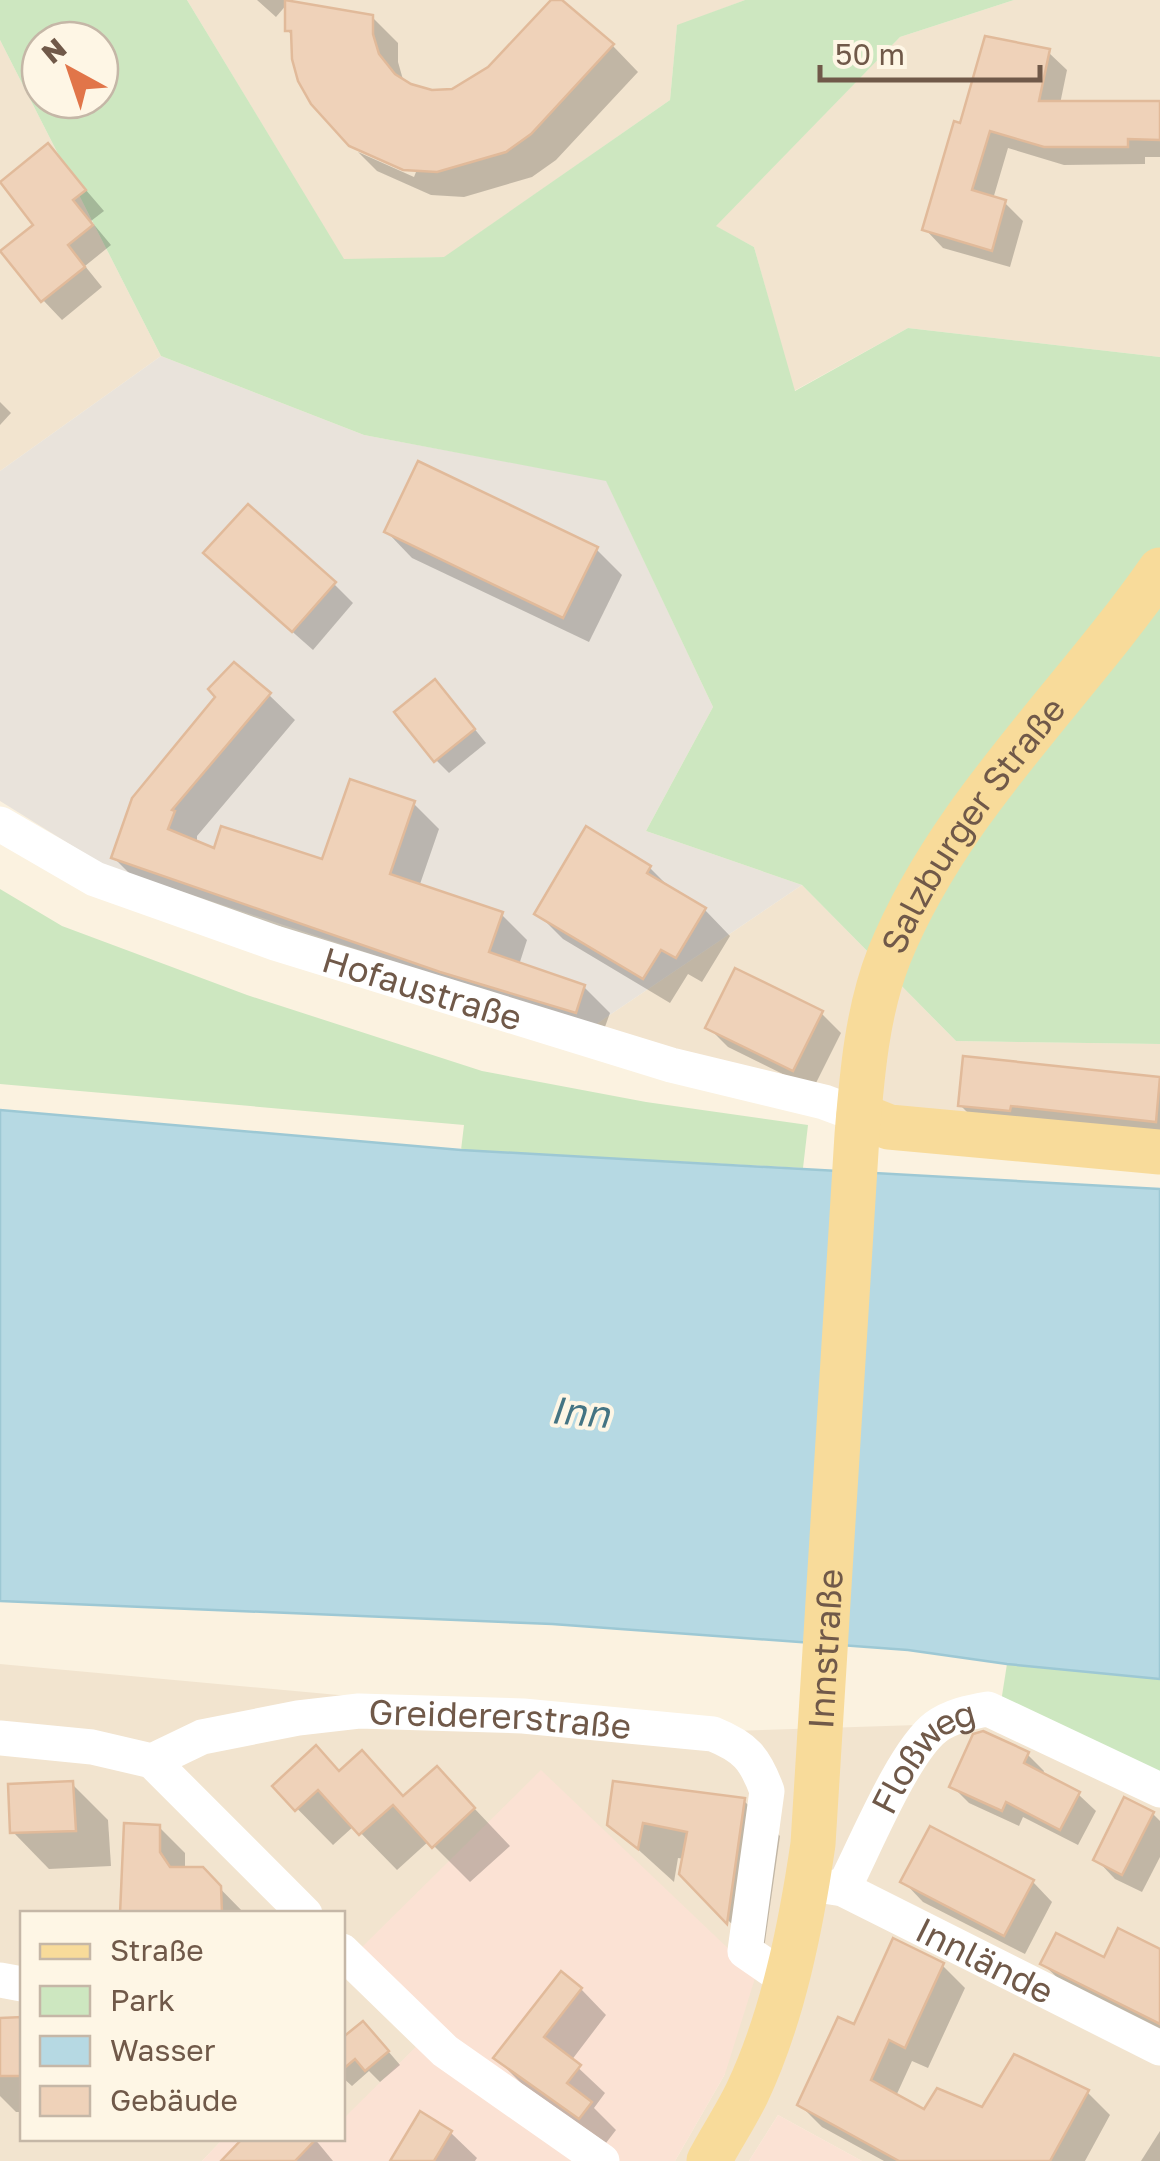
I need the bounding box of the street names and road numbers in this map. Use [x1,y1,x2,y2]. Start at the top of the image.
street label: Salzburger Straße [872,688,1074,960]
street label: Hofaustraße [317,938,527,1039]
street label: Innstraße [799,1567,851,1730]
street label: Greidererstraße [368,1690,633,1747]
street label: Floßweg [862,1691,980,1820]
street label: Innlände [909,1908,1061,2012]

